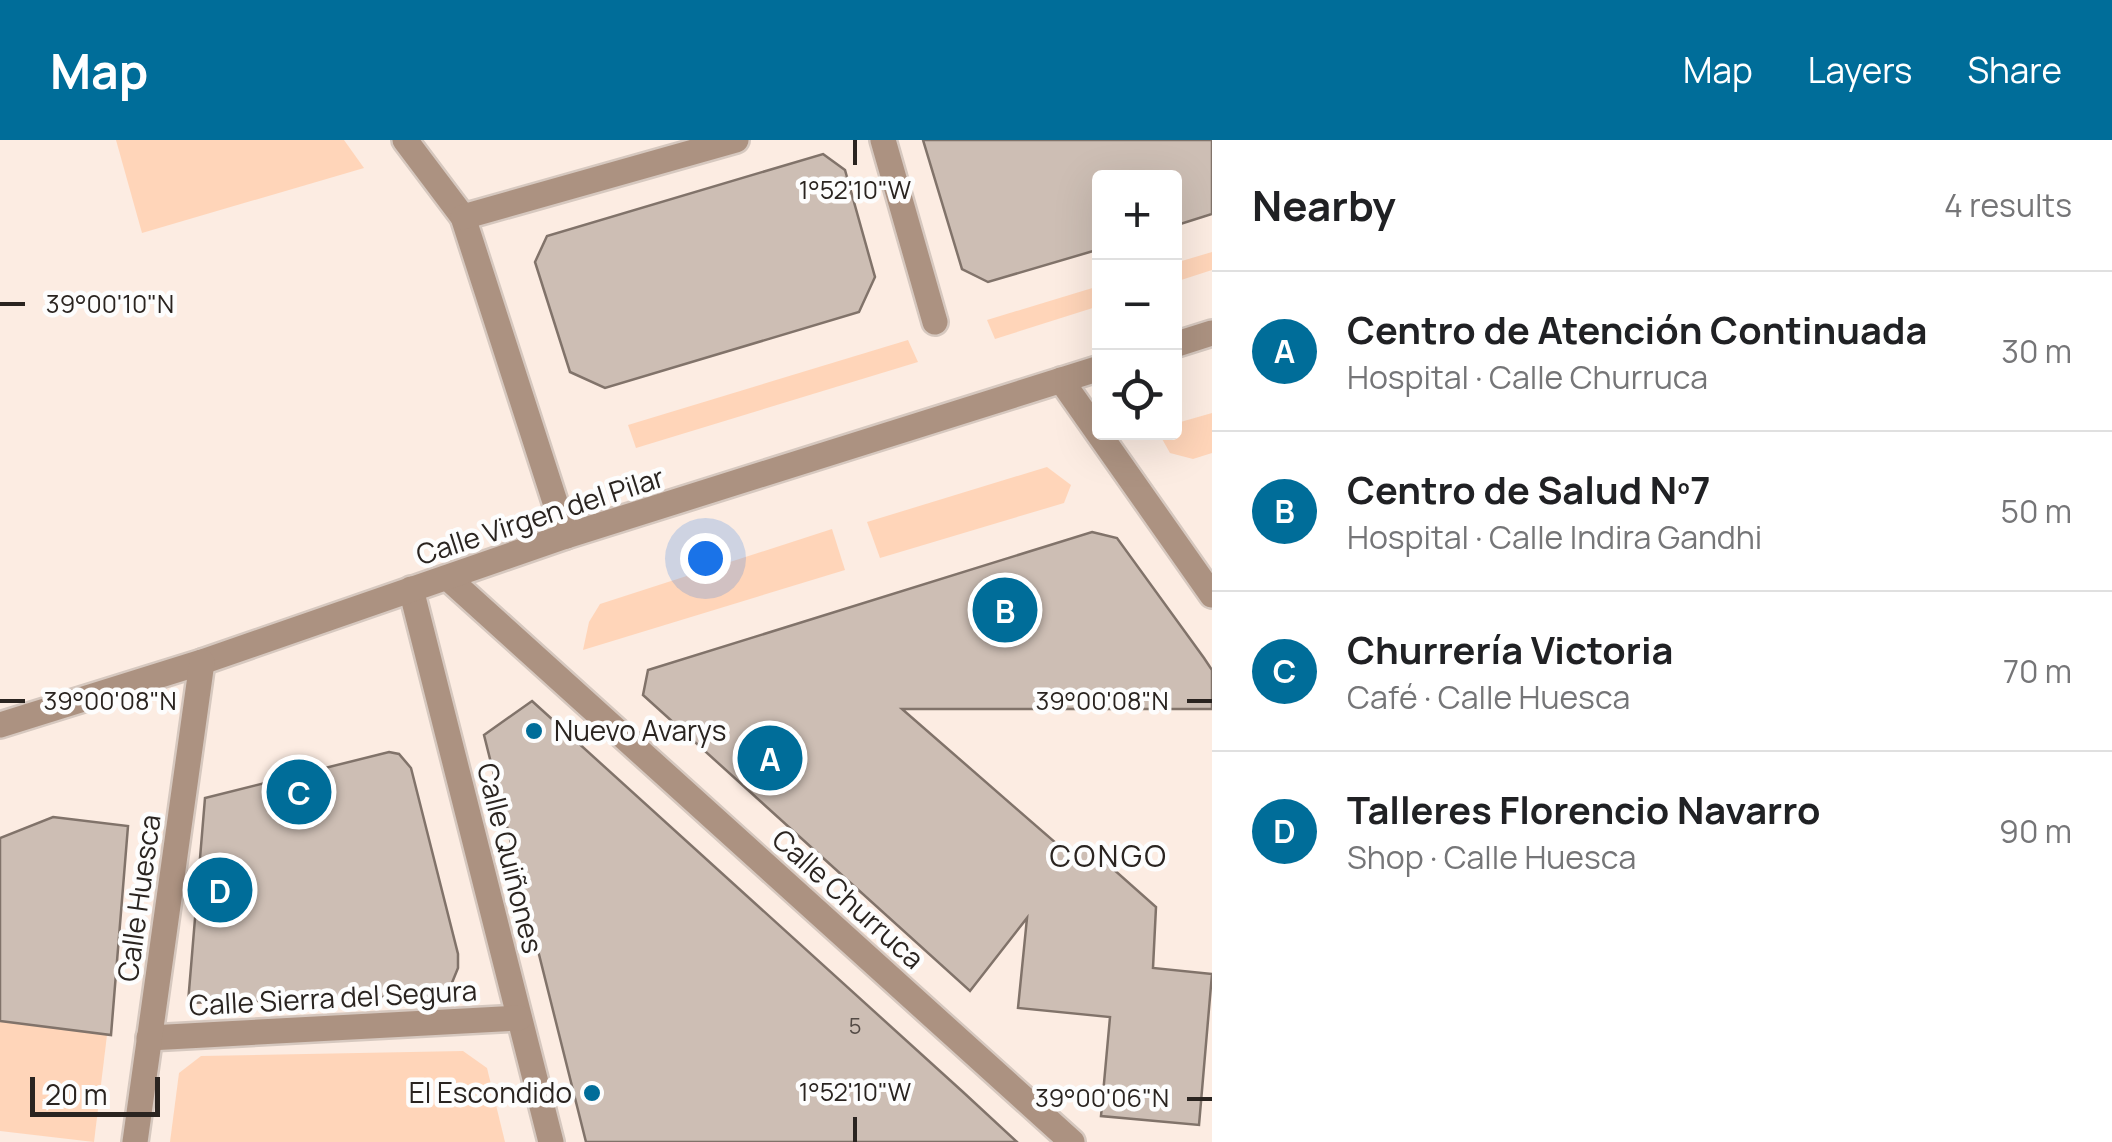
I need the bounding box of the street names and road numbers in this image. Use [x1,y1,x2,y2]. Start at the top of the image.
street label: Calle Virgen del Pilar [411,457,669,573]
street label: Calle Quiñones [469,759,553,957]
street label: Calle Huesca [107,812,169,984]
street label: Calle Churruca [765,820,933,977]
street label: Calle Sierra del Segura [188,970,478,1024]

